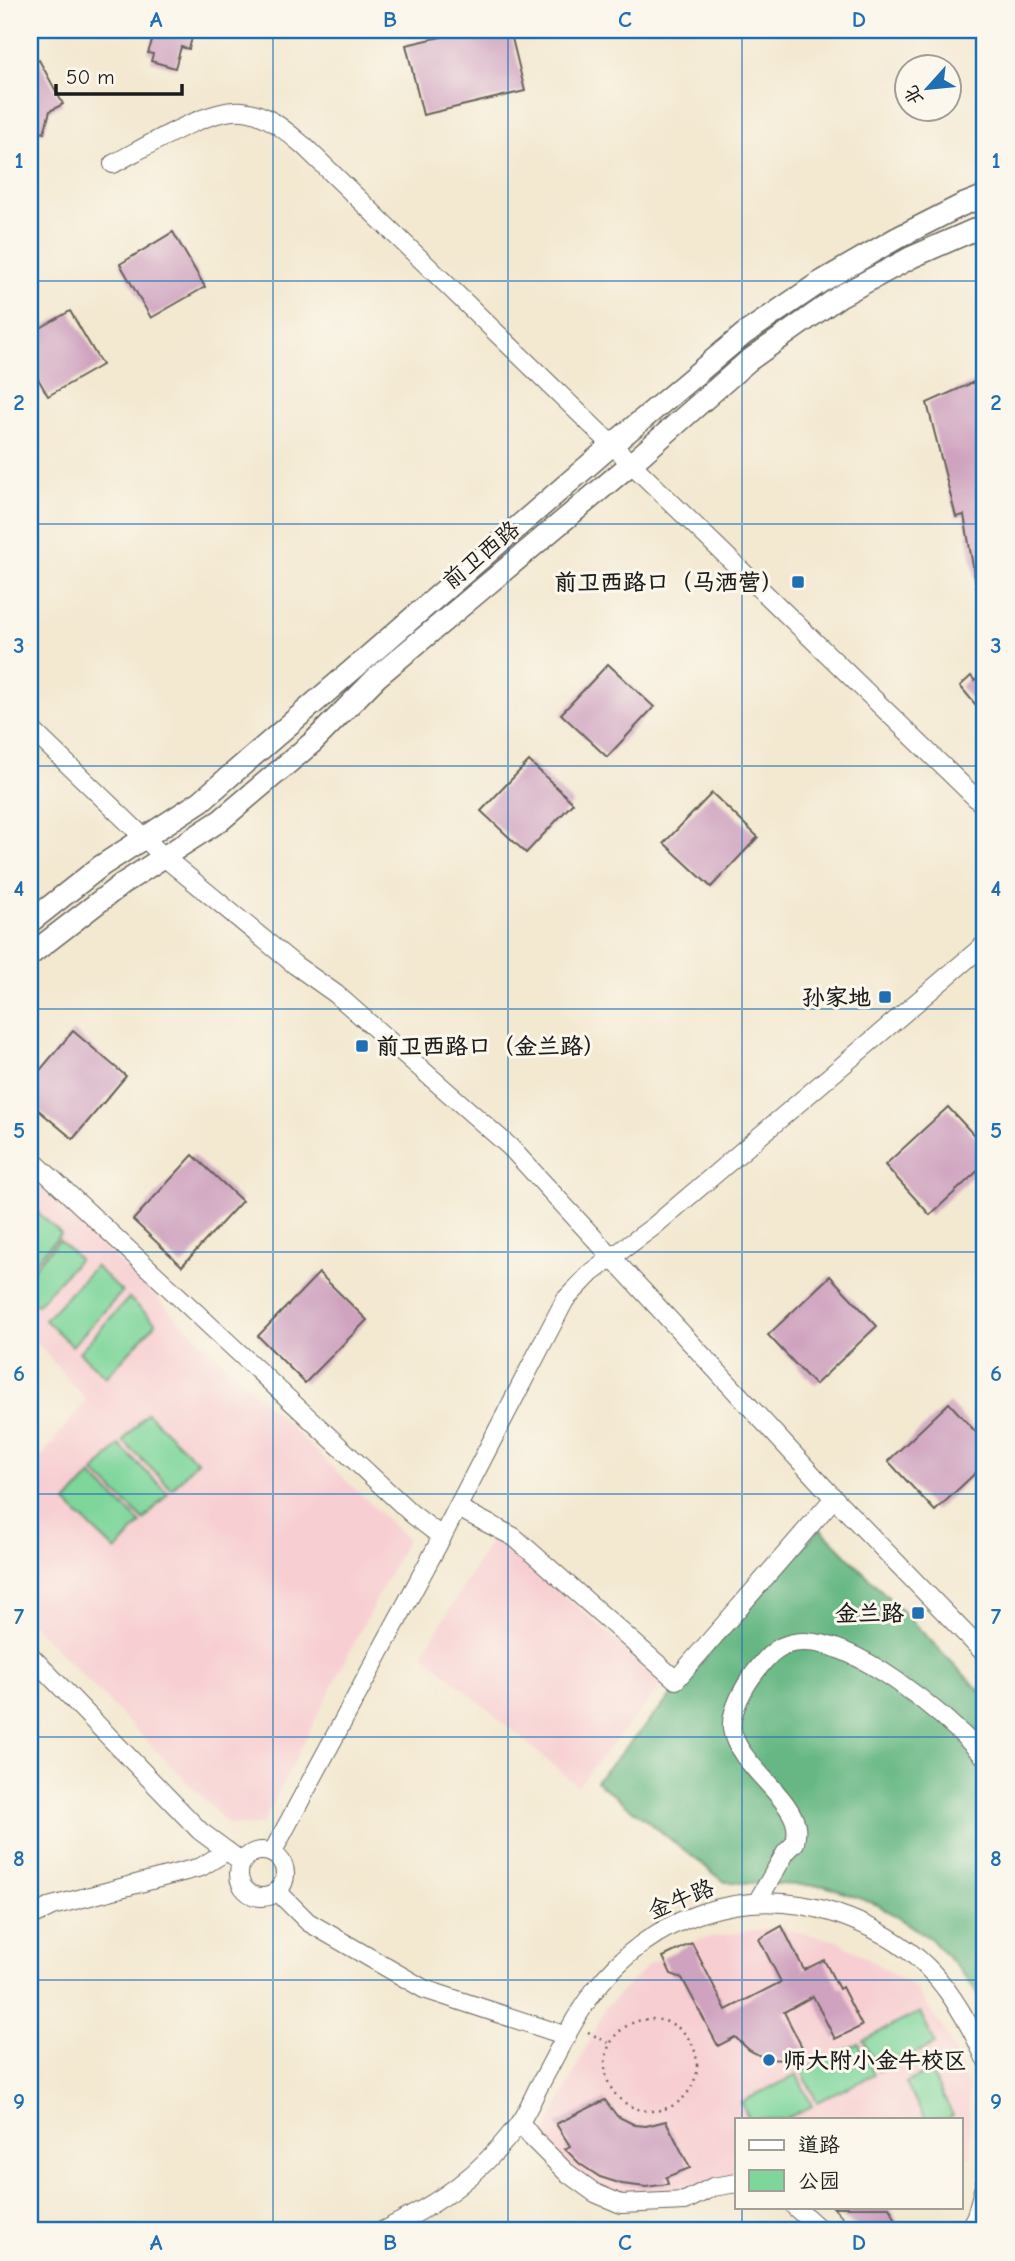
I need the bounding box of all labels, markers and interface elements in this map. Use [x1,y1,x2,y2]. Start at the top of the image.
text: A [150,6,163,33]
text: B [383,6,397,33]
text: C [618,6,632,33]
text: D [852,6,866,33]
scale bar [56,52,182,96]
north arrow [892,52,962,122]
text: 50 m [66,65,115,89]
text: 北 [900,82,928,109]
text: 1 [14,147,24,174]
text: 1 [991,147,1001,174]
text: 2 [13,389,25,416]
text: 2 [990,389,1002,416]
street label: 前卫西路 [437,515,525,595]
place label: 前卫西路口（马洒营） [554,569,784,596]
marker: 前卫西路口（马洒营） [790,574,806,590]
text: 3 [13,632,25,659]
text: 3 [990,632,1002,659]
text: 4 [14,875,25,902]
text: 4 [991,875,1002,902]
place label: 孙家地 [802,984,871,1011]
marker: 孙家地 [877,989,893,1005]
place label: 前卫西路口（金兰路） [376,1033,606,1060]
marker: 前卫西路口（金兰路） [354,1038,370,1054]
text: 5 [13,1117,25,1144]
text: 5 [990,1117,1002,1144]
text: 6 [13,1360,25,1387]
text: 6 [990,1360,1002,1387]
place label: 金兰路 [835,1600,904,1627]
text: 7 [14,1603,25,1630]
text: 7 [991,1603,1002,1630]
marker: 金兰路 [910,1605,926,1621]
text: 8 [13,1845,25,1872]
text: 8 [990,1845,1002,1872]
street label: 金牛路 [644,1874,718,1924]
place label: 师大附小金牛校区 [783,2047,967,2074]
marker: 师大附小金牛校区 [761,2052,777,2068]
text: 9 [13,2088,25,2115]
text: 9 [990,2088,1002,2115]
legend [735,2118,962,2208]
text: 道路 [798,2133,840,2157]
text: 公园 [798,2169,840,2193]
text: A [150,2229,163,2256]
text: B [383,2229,397,2256]
text: C [618,2229,632,2256]
text: D [852,2229,866,2256]

